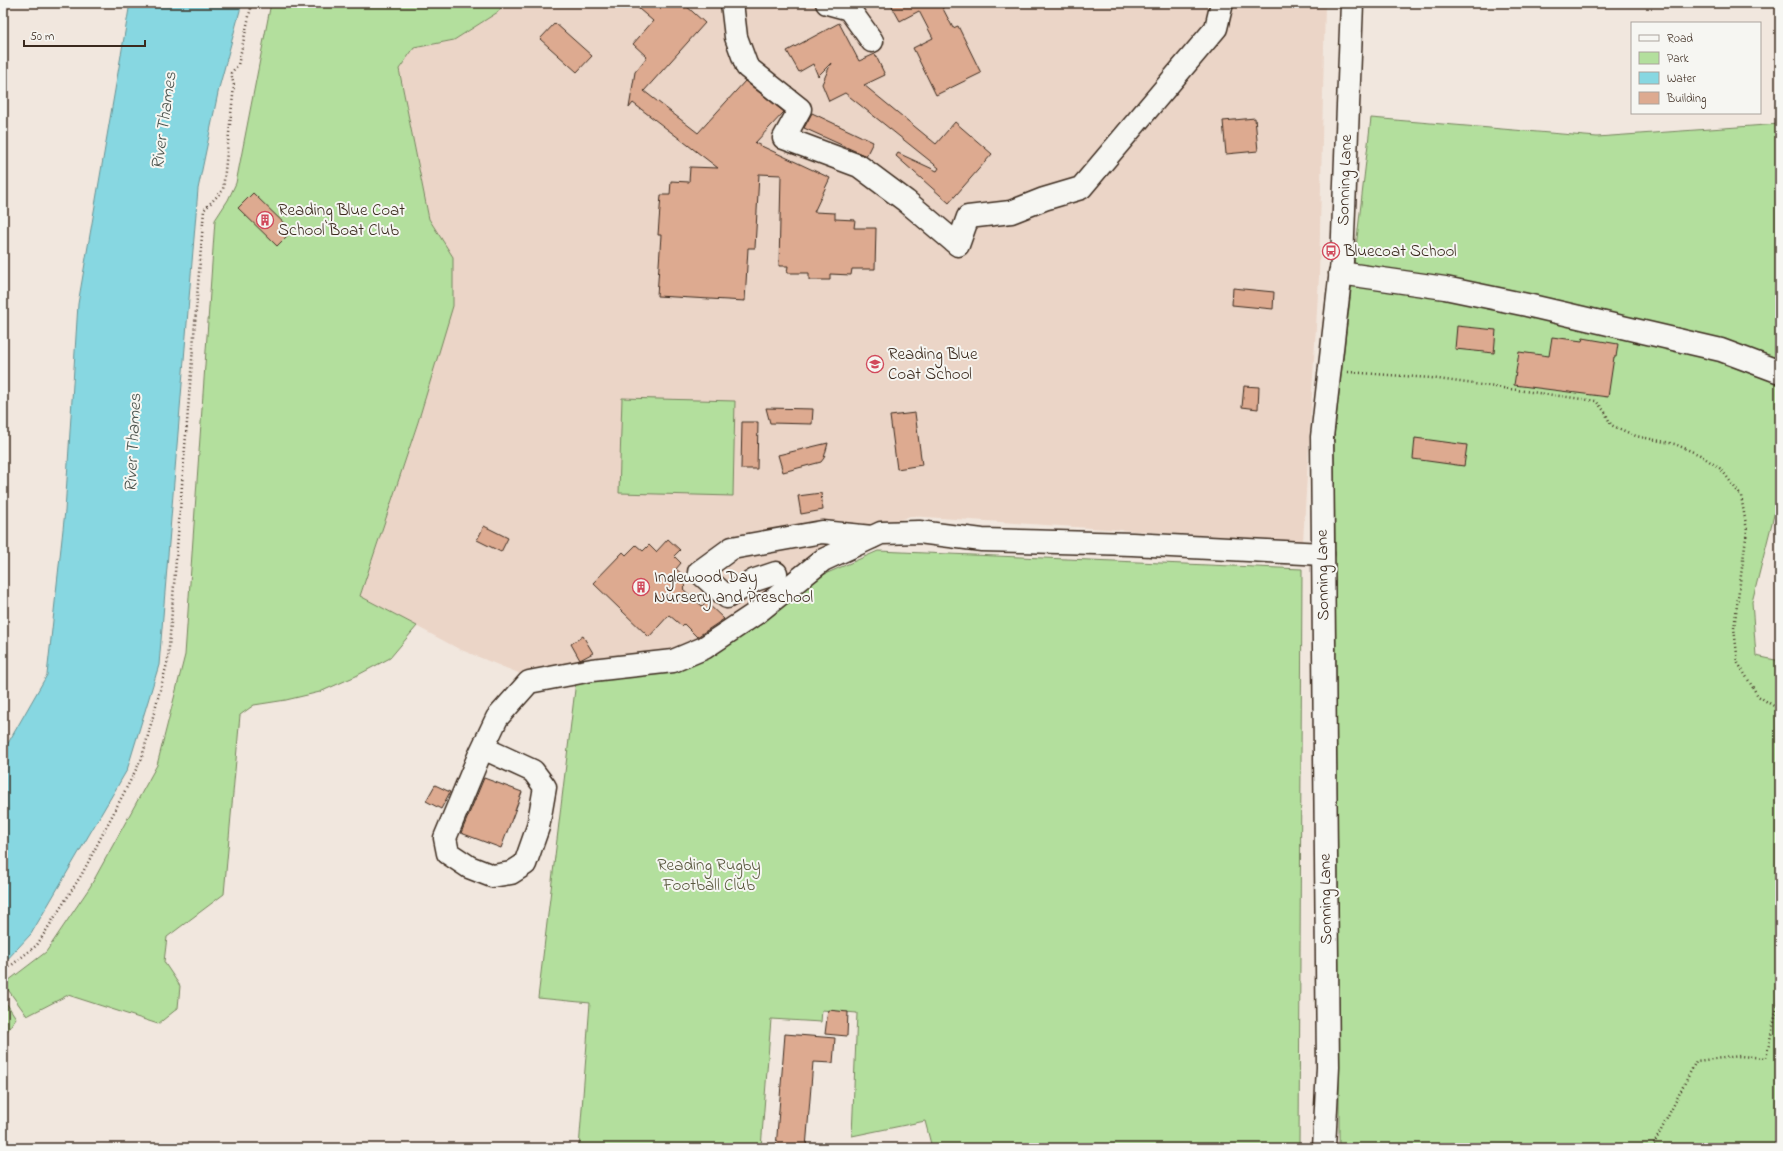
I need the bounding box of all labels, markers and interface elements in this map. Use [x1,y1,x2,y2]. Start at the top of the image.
scale bar [24,22,145,48]
legend [1631,22,1761,114]
text: 50 m [30,28,54,46]
text: Road [1667,30,1693,48]
text: Park [1667,50,1689,68]
water label: River Thames [145,70,185,172]
text: Water [1667,70,1696,88]
text: Building [1666,90,1706,109]
street label: Sonning Lane [1331,134,1361,226]
place label: Reading Blue Coat School Boat Club [278,198,405,243]
building icon: Reading Blue Coat School Boat Club [255,210,275,230]
place label: Bluecoat School [1343,239,1457,264]
bus stop icon: Bluecoat School [1321,241,1341,261]
place label: Reading Blue Coat School [888,342,978,387]
school or university icon: Reading Blue Coat School [865,354,885,374]
water label: River Thames [118,392,150,493]
street label: Sonning Lane [1310,529,1338,621]
place label: Inglewood Day Nursery and Preschool [654,565,813,611]
building icon: Inglewood Day Nursery and Preschool [631,577,651,597]
park label: Reading Rugby Football Club [657,853,761,898]
street label: Sonning Lane [1313,853,1341,945]

